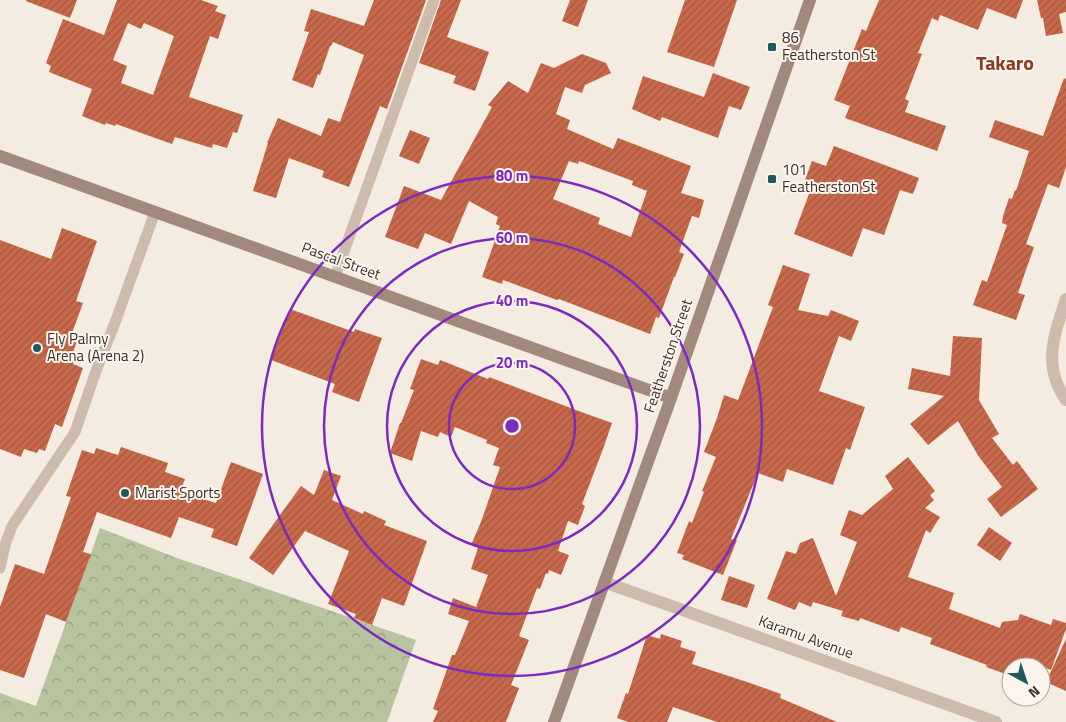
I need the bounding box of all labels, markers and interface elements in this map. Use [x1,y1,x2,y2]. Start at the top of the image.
place label: 86 Featherston St [782,26,876,66]
marker: 86 Featherston St [766,41,778,53]
district label: Takaro [976,47,1034,78]
place label: 101 Featherston St [782,158,876,198]
text: 80 m [496,164,528,187]
marker: 101 Featherston St [766,173,778,185]
text: 60 m [496,226,528,249]
street label: Pascal Street [298,236,385,286]
text: 40 m [496,289,528,312]
street label: Featherston Street [637,295,698,416]
place label: Fly Palmy Arena (Arena 2) [47,327,144,367]
marker: Fly Palmy Arena (Arena 2) [31,342,43,354]
text: 20 m [496,351,528,374]
centre of rings [503,417,521,435]
place label: Marist Sports [135,481,221,504]
marker: Marist Sports [119,487,131,499]
street label: Karamu Avenue [755,609,857,664]
north arrow [1001,657,1051,707]
text: N [1024,681,1045,704]

